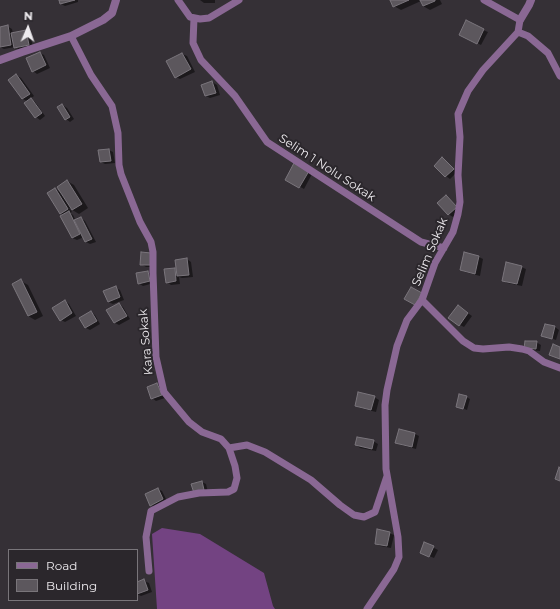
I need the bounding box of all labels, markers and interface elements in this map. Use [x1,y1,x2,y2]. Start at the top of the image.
north arrow [8,8,48,48]
text: N [24,9,33,23]
street label: Selim 1 Nolu Sokak [276,131,378,205]
street label: Selim Sokak [409,216,451,288]
street label: Kara Sokak [136,308,156,376]
legend [8,549,138,601]
text: Road [46,558,77,573]
text: Building [46,578,97,593]

